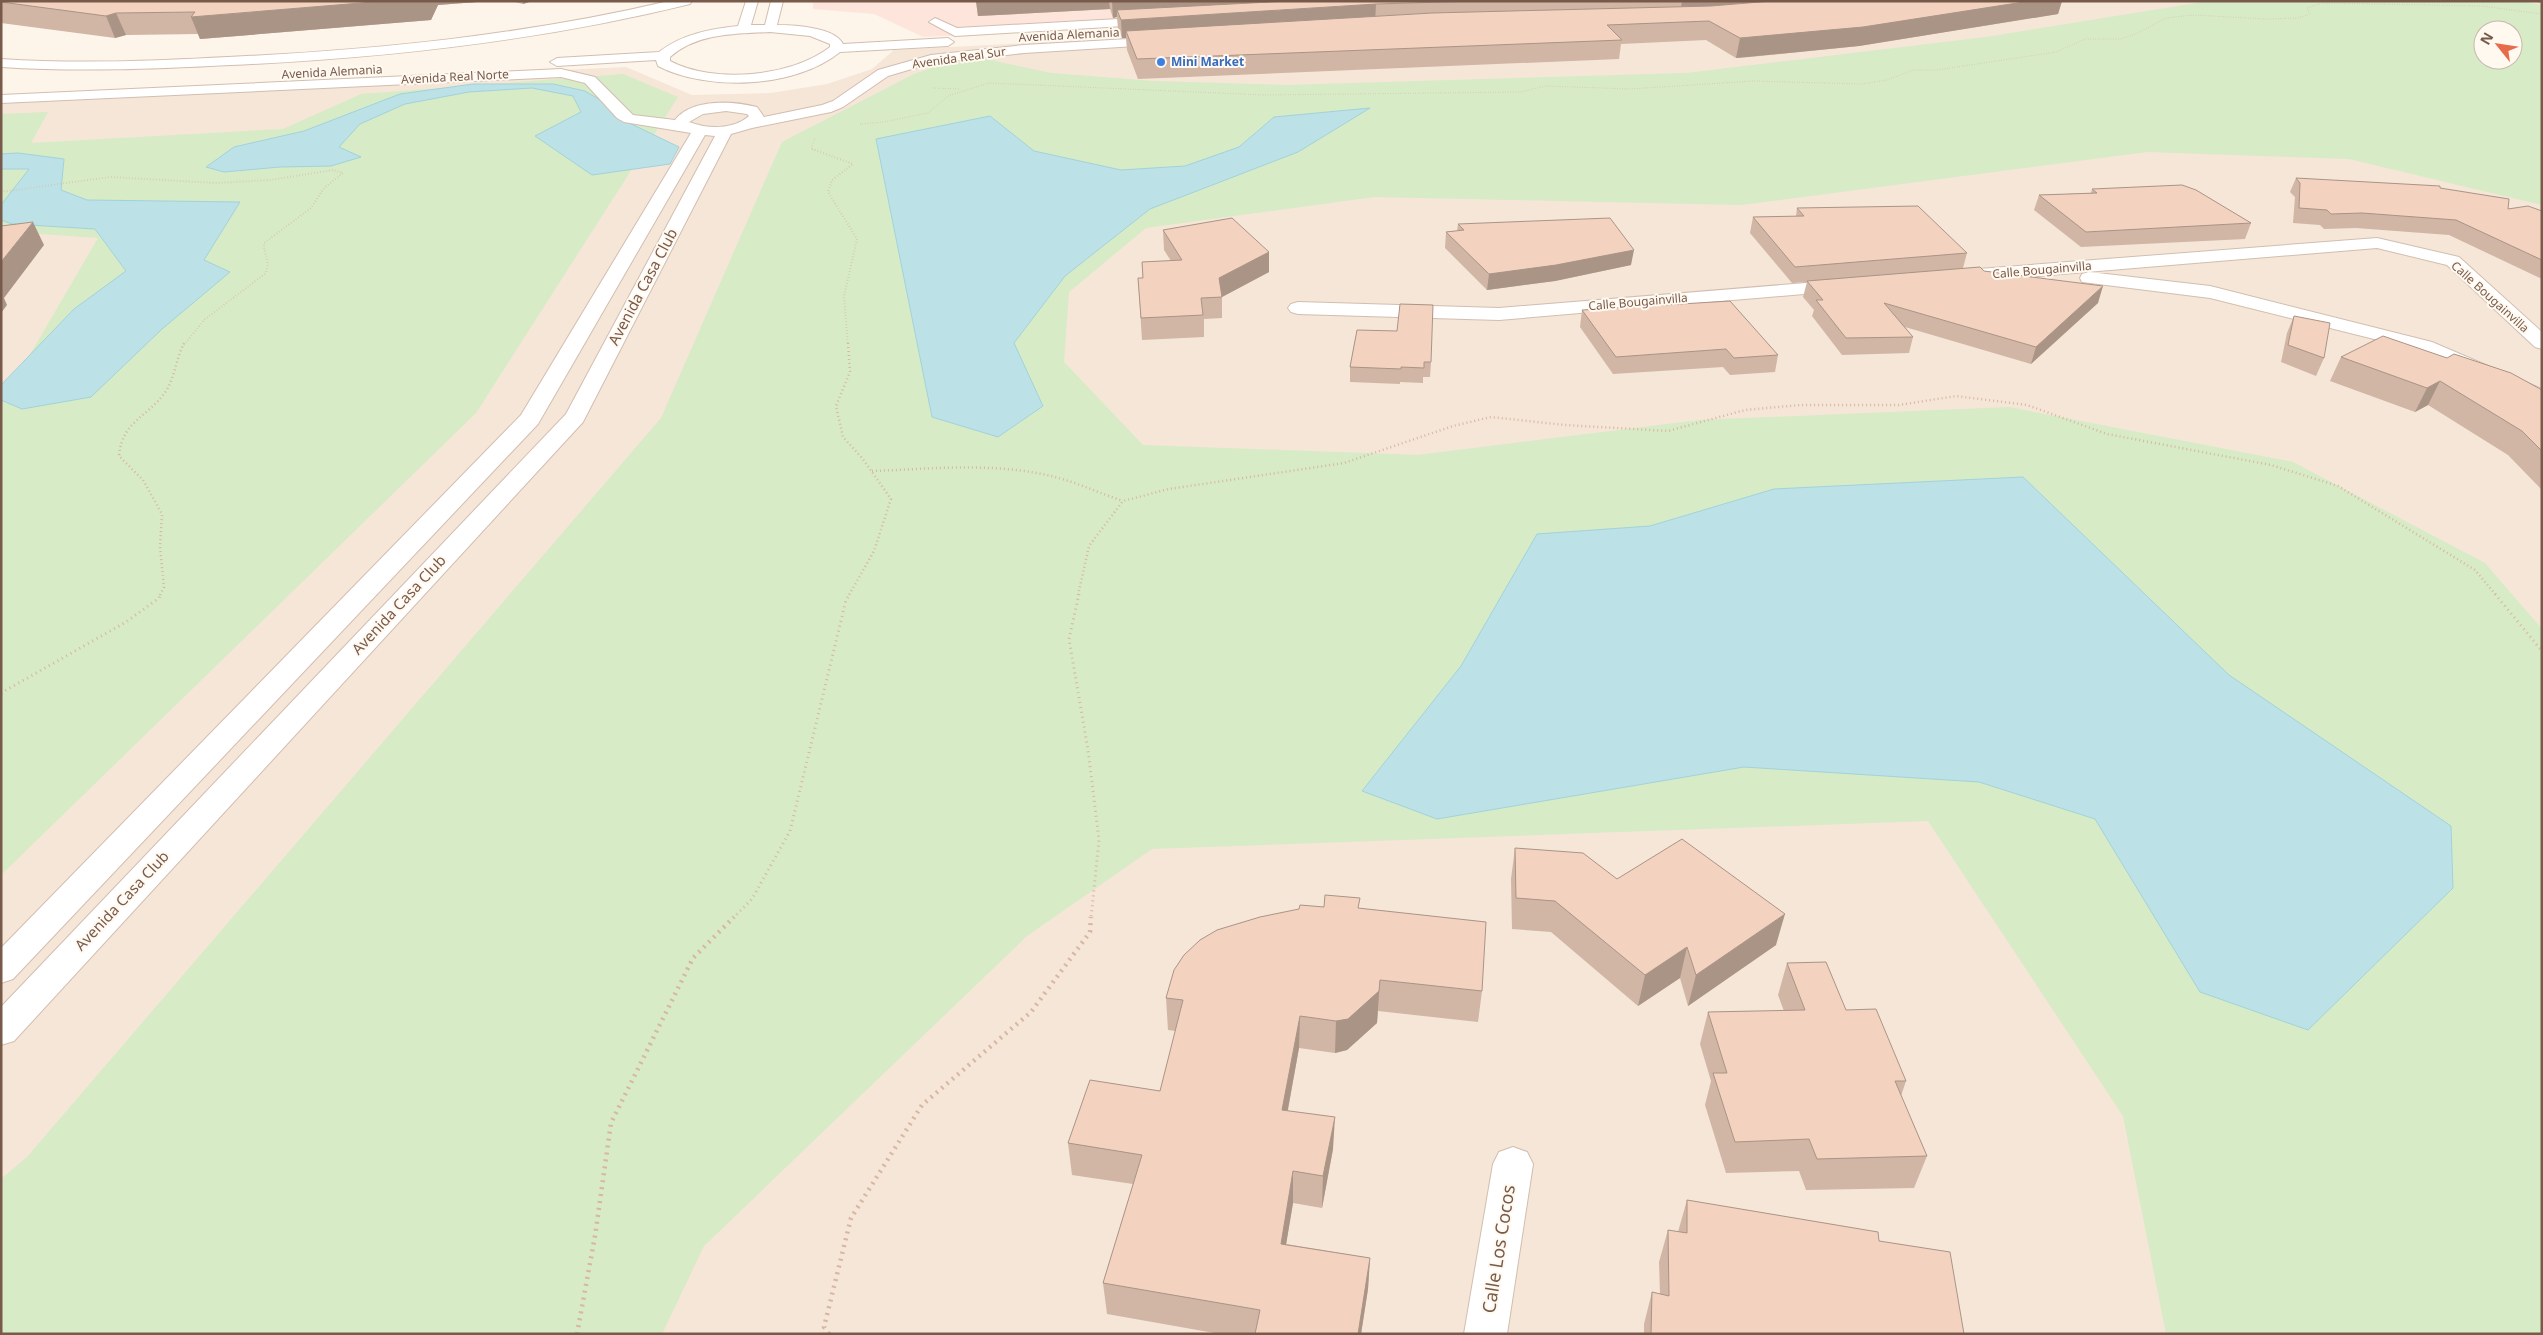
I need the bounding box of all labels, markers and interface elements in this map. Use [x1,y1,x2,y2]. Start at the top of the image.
north arrow [2473,20,2523,70]
street label: Avenida Alemania [1018,23,1120,46]
text: N [2475,29,2497,48]
street label: Avenida Real Sur [911,43,1007,72]
place label: Mini Market [1171,53,1244,70]
marker: Mini Market [1155,56,1167,68]
street label: Avenida Alemania [281,60,383,83]
street label: Avenida Real Norte [401,65,510,88]
street label: Avenida Casa Club [603,225,681,348]
street label: Calle Bougainvilla [1992,257,2092,282]
street label: Calle Bougainvilla [2448,257,2533,336]
street label: Calle Bougainvilla [1588,289,1688,314]
street label: Avenida Casa Club [347,550,450,659]
street label: Avenida Casa Club [70,846,173,955]
street label: Calle Los Cocos [1476,1183,1520,1315]

